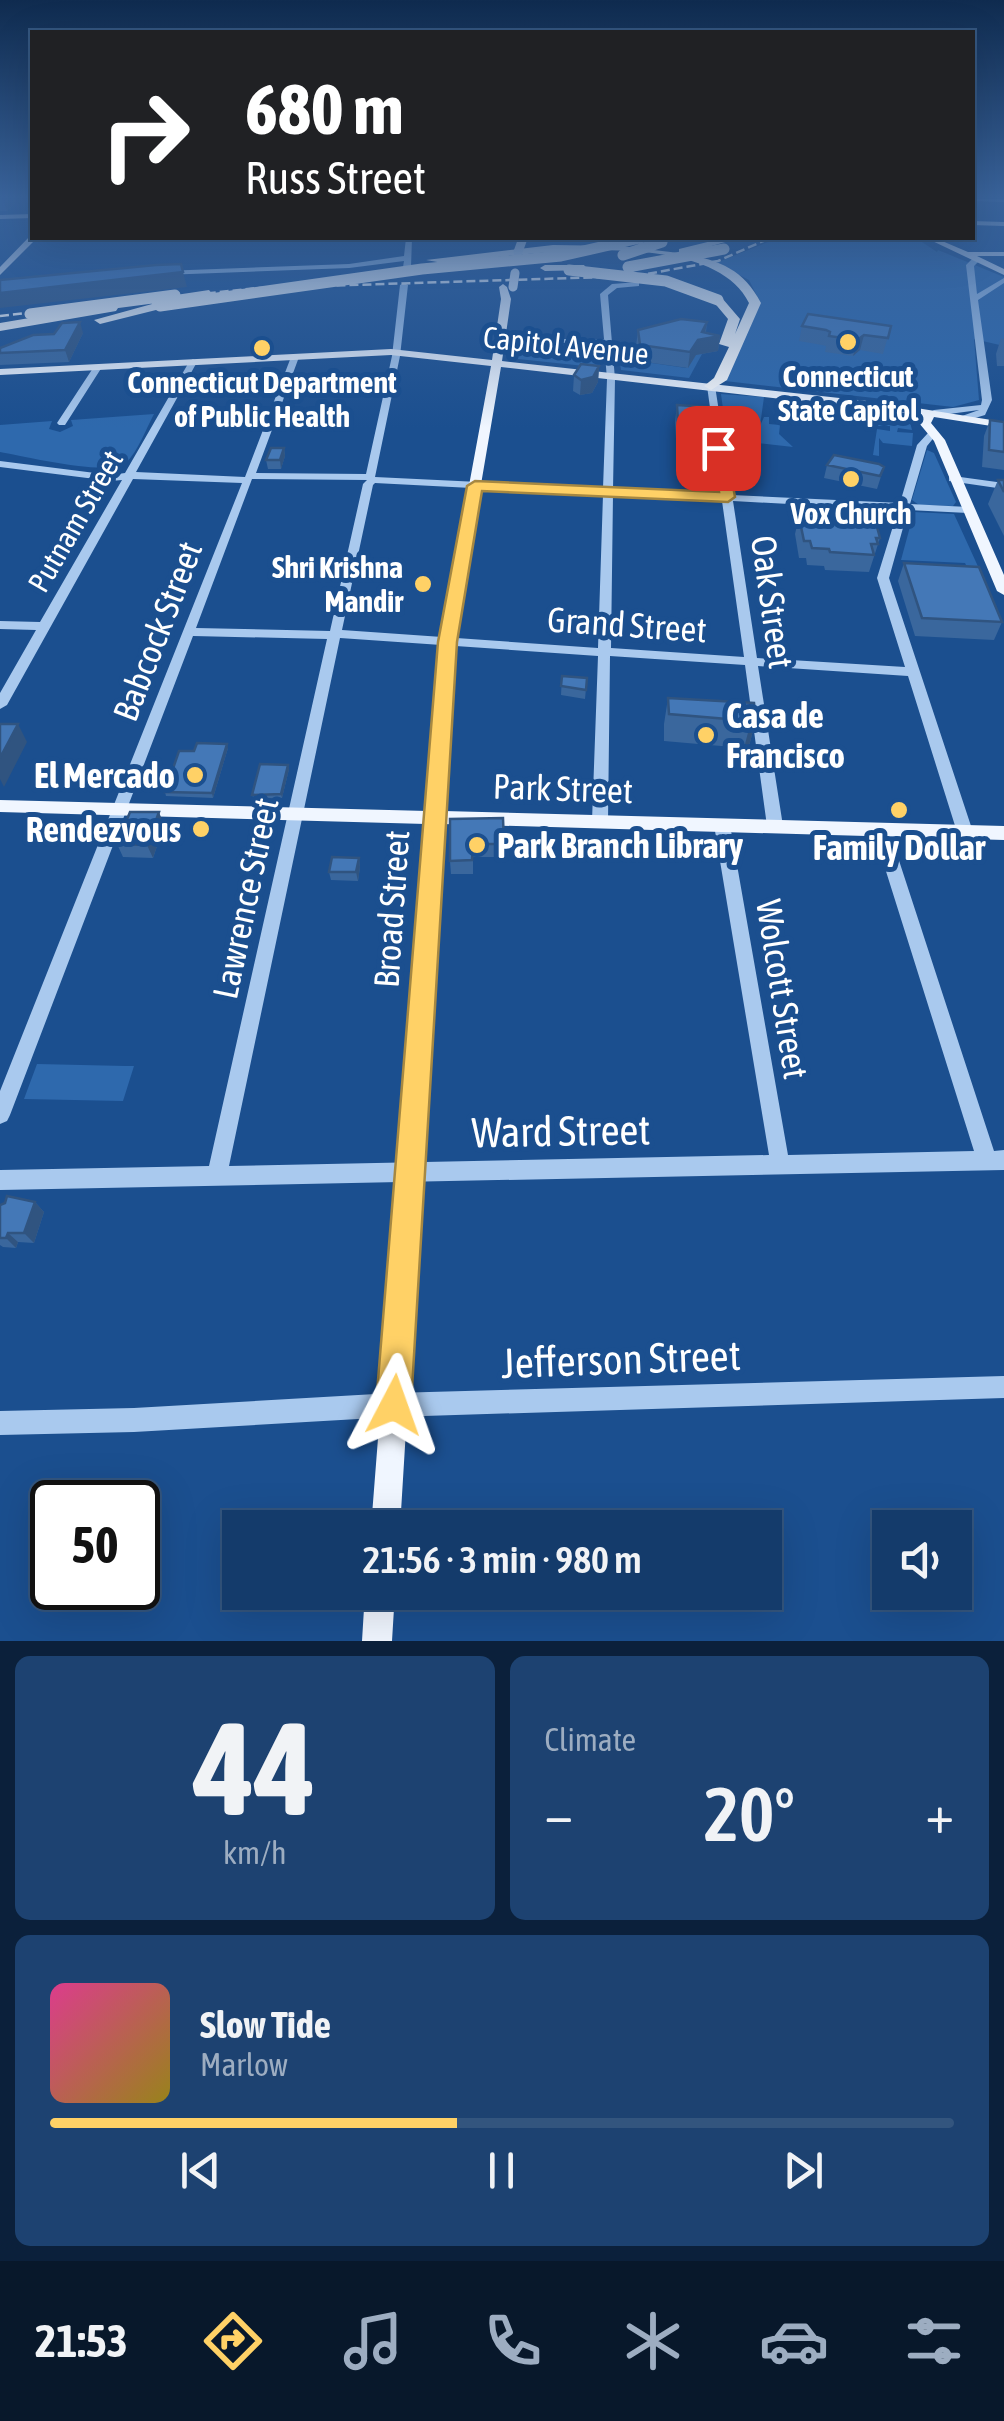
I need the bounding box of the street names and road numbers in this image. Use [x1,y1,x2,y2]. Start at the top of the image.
street label: Capitol Avenue [482,319,650,371]
street label: Putnam Street [21,444,129,598]
street label: Oak Street [744,533,802,671]
street label: Babcock Street [104,536,210,726]
street label: Grand Street [546,598,708,650]
street label: Park Street [492,766,634,810]
street label: Lawrence Street [204,794,286,1002]
street label: Broad Street [366,829,416,989]
street label: Wolcott Street [749,897,817,1081]
street label: Ward Street [471,1105,651,1157]
street label: Jefferson Street [500,1331,742,1387]

